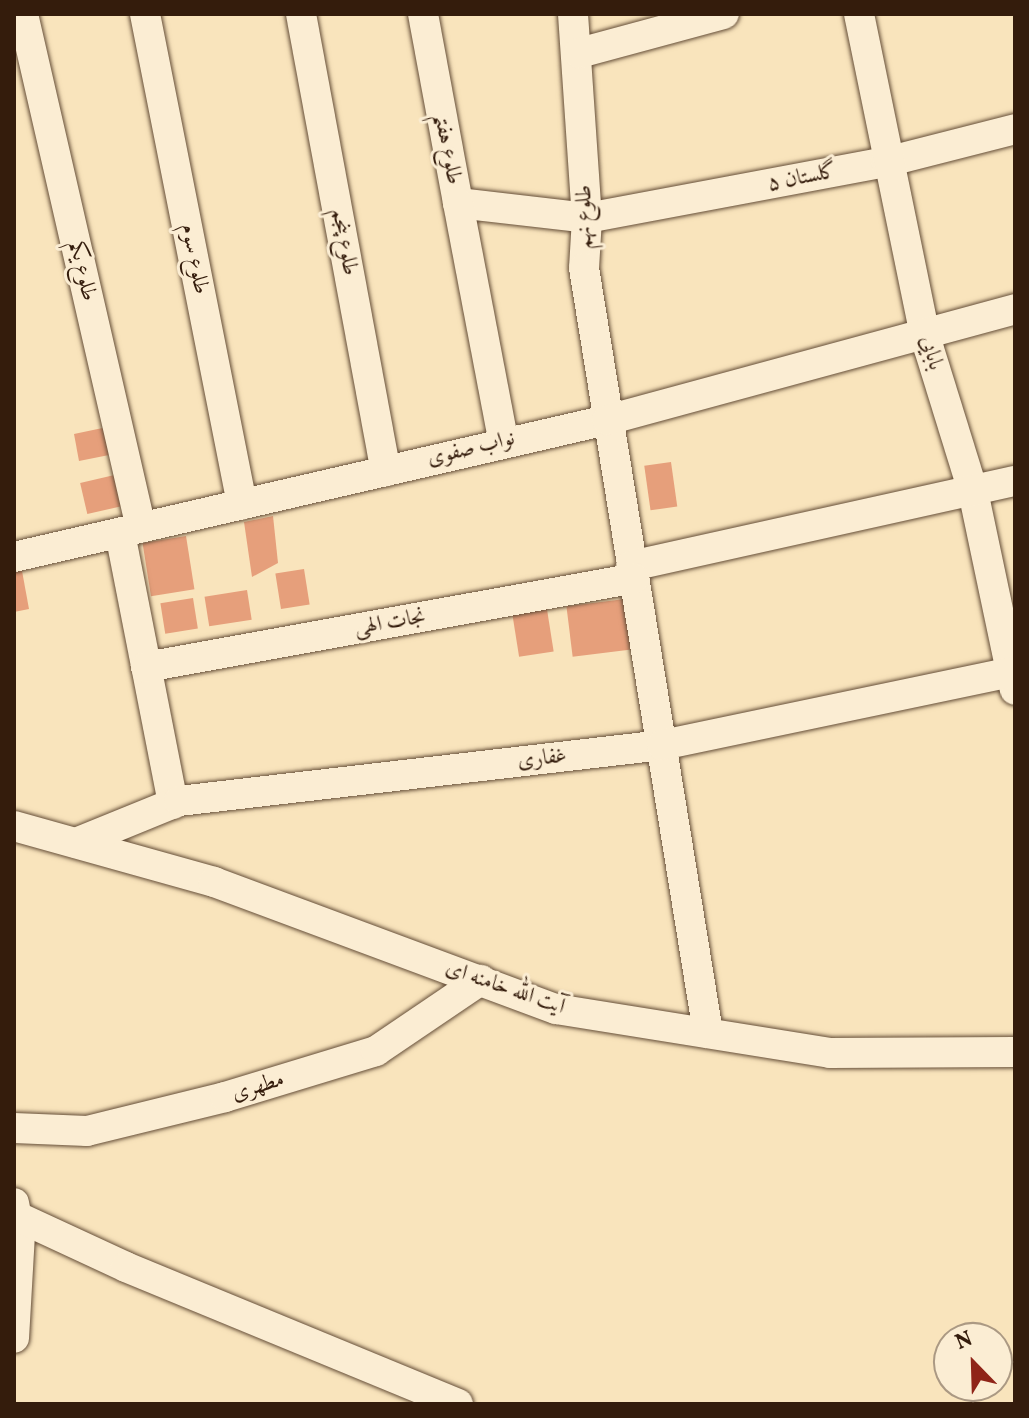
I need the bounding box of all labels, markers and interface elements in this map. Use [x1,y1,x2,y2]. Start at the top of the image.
street label: طلوع هفتم [427,111,467,187]
street label: گلستان ۵ [765,158,839,198]
street label: طلوع نهم [572,185,598,249]
street label: طلوع پنجم [325,206,363,278]
street label: طلوع سوم [174,221,214,297]
street label: طلوع یکم [62,238,102,304]
street label: بابایی [914,333,948,373]
street label: نواب صفوی [424,425,518,473]
street label: نجات الهی [352,604,428,642]
street label: غفاری [516,743,568,775]
street label: آیت الله خامنه ای [442,955,568,1021]
street label: مطهری [229,1067,287,1107]
north arrow [933,1322,1013,1402]
text: N [951,1324,978,1359]

